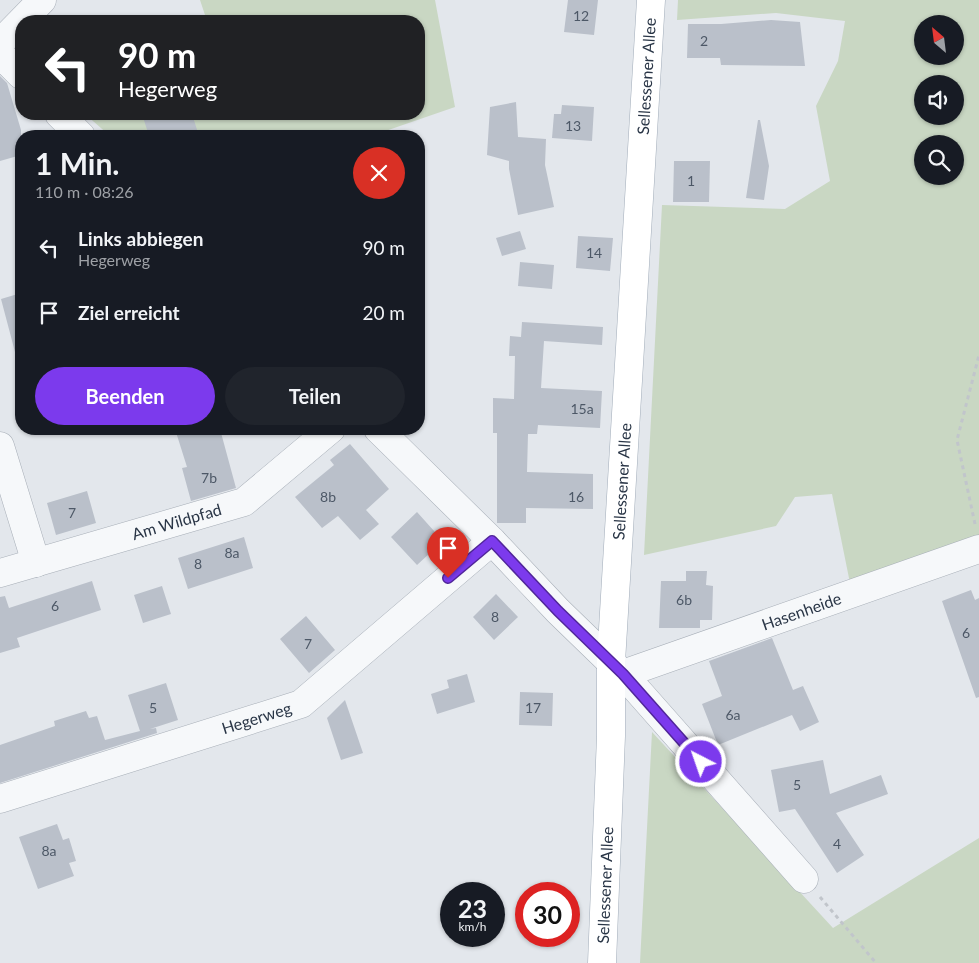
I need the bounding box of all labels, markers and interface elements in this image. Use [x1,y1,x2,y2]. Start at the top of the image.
house number: 12 [573,7,589,24]
north arrow [914,15,964,65]
map controls [914,15,964,185]
street label: Sellessener Allee [633,17,659,135]
house number: 2 [700,32,708,49]
text: 90 m [118,33,196,75]
icon: left [35,35,100,100]
text: Hegerweg [118,75,217,102]
button: sound [914,75,964,125]
house number: 13 [565,117,581,134]
button: search [914,135,964,185]
text: 1 Min. [35,145,120,181]
button: close [353,147,405,199]
house number: 1 [687,172,695,189]
text: 110 m · 08:26 [35,182,134,201]
text: Links abbiegen [78,227,203,250]
icon: left [35,234,63,262]
text: 90 m [362,236,405,259]
house number: 14 [586,244,602,261]
text: Hegerweg [78,250,150,269]
icon: arrive [35,299,63,327]
text: Ziel erreicht [78,301,180,324]
text: 20 m [362,301,405,324]
button: Beenden [35,367,215,425]
button: Teilen [225,367,405,425]
house number: 15a [570,400,594,417]
street label: Sellessener Allee [608,422,634,541]
house number: 7b [201,469,217,486]
house number: 8b [320,488,336,505]
house number: 16 [568,488,584,505]
street label: Am Wildpfad [130,499,224,543]
house number: 7 [68,504,76,521]
pin [427,527,469,578]
icon: arrive [434,534,462,562]
house number: 8a [224,544,240,561]
house number: 8 [194,555,202,572]
street label: Hasenheide [759,588,843,634]
house number: 6b [676,591,692,608]
house number: 6 [51,597,59,614]
house number: 8 [491,608,499,625]
house number: 6 [962,624,970,641]
house number: 7 [304,635,312,652]
street label: Hegerweg [219,698,294,737]
house number: 5 [149,699,157,716]
house number: 17 [525,699,541,716]
house number: 6a [725,706,741,723]
position arrow [674,735,726,787]
house number: 5 [793,776,801,793]
street label: Sellessener Allee [593,826,616,944]
house number: 4 [833,835,841,852]
house number: 8a [41,842,57,859]
speed limit sign: 30 [515,882,580,947]
text: 23 [458,893,487,923]
text: km/h [458,919,487,934]

